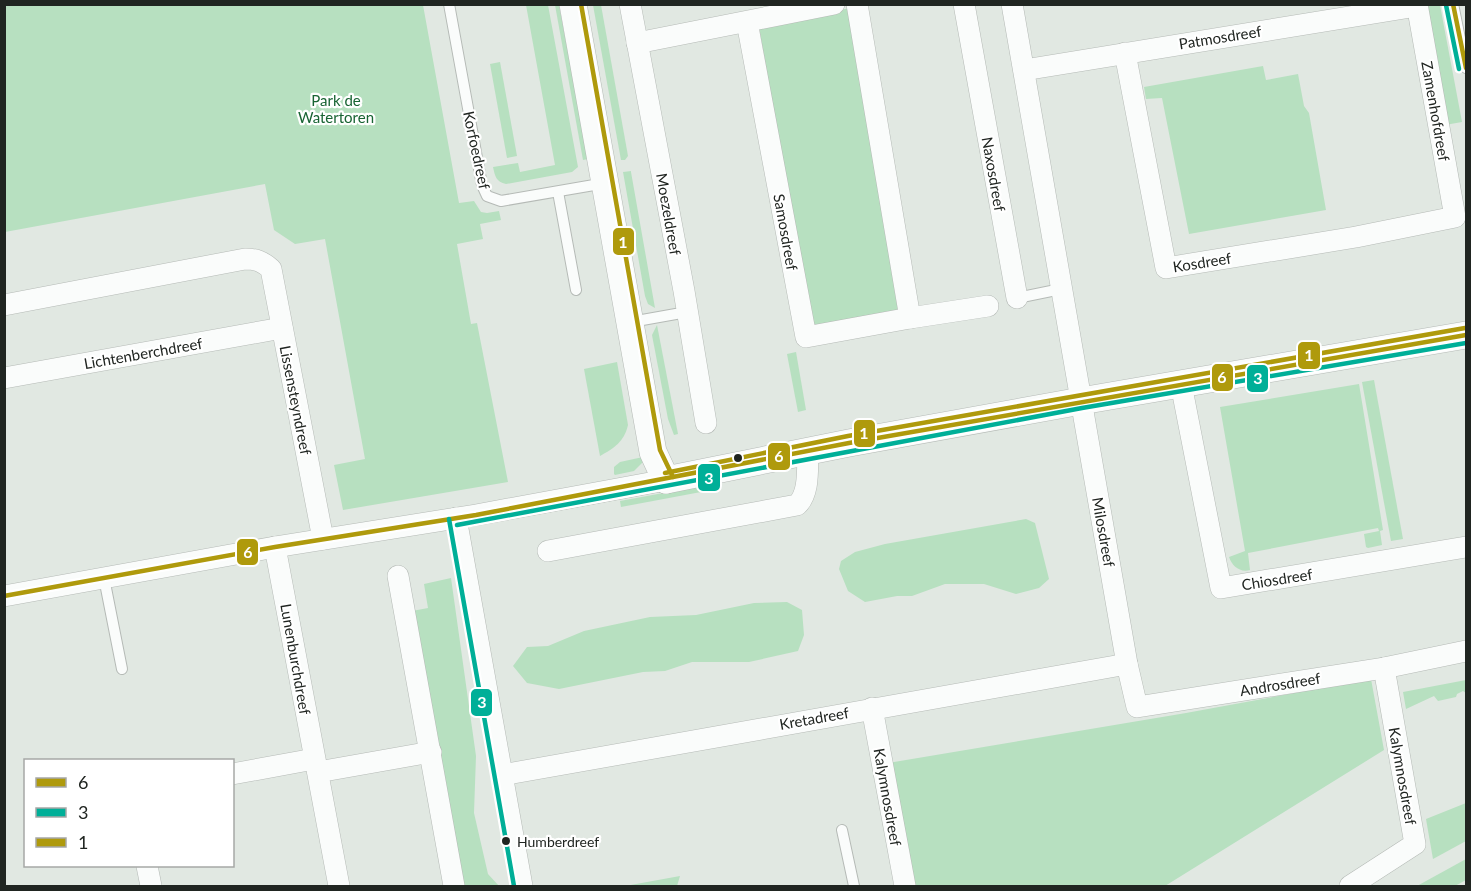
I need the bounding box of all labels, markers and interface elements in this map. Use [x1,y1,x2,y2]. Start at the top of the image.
street label: Patmosdreef [1177,21,1263,52]
street label: Zamenhofdreef [1418,60,1454,163]
park label: Park de Watertoren [298,91,374,126]
street label: Korfoedreef [460,109,494,191]
street label: Naxosdreef [979,135,1010,213]
street label: Moezeldreef [653,172,685,257]
street label: Samosdreef [770,192,802,272]
line badge: 1 [612,227,635,256]
text: 1 [618,232,628,251]
street label: Kosdreef [1171,248,1233,276]
street label: Lichtenberchdreef [82,334,204,372]
line badge: 1 [1297,341,1321,370]
street label: Lissensteyndreef [277,344,316,457]
text: 1 [1304,345,1314,364]
line badge: 6 [1211,363,1234,392]
line badge: 3 [1246,364,1269,393]
text: 6 [1217,367,1227,386]
text: 3 [1253,368,1263,387]
line badge: 1 [853,419,876,448]
text: 1 [859,423,869,442]
line badge: 6 [767,442,791,471]
text: 6 [774,446,784,465]
unlabelled marker [732,452,744,464]
line badge: 3 [697,463,721,492]
text: 3 [704,468,714,487]
street label: Milosdreef [1089,496,1119,569]
line badge: 6 [236,538,259,566]
text: 6 [243,542,253,561]
street label: Chiosdreef [1240,564,1314,593]
street label: Lunenburchdreef [277,602,315,717]
street label: Androsdreef [1238,669,1322,699]
line badge: 3 [470,688,493,717]
text: 3 [477,692,487,711]
street label: Kretadreef [778,703,851,733]
street label: Kalymnosdreef [1386,726,1421,827]
street label: Kalymnosdreef [871,747,906,848]
legend [24,759,234,867]
text: 6 [78,771,88,793]
text: 3 [78,801,88,823]
text: 1 [78,831,88,853]
place label: Humberdreef [517,833,599,850]
marker: Humberdreef [500,835,512,847]

